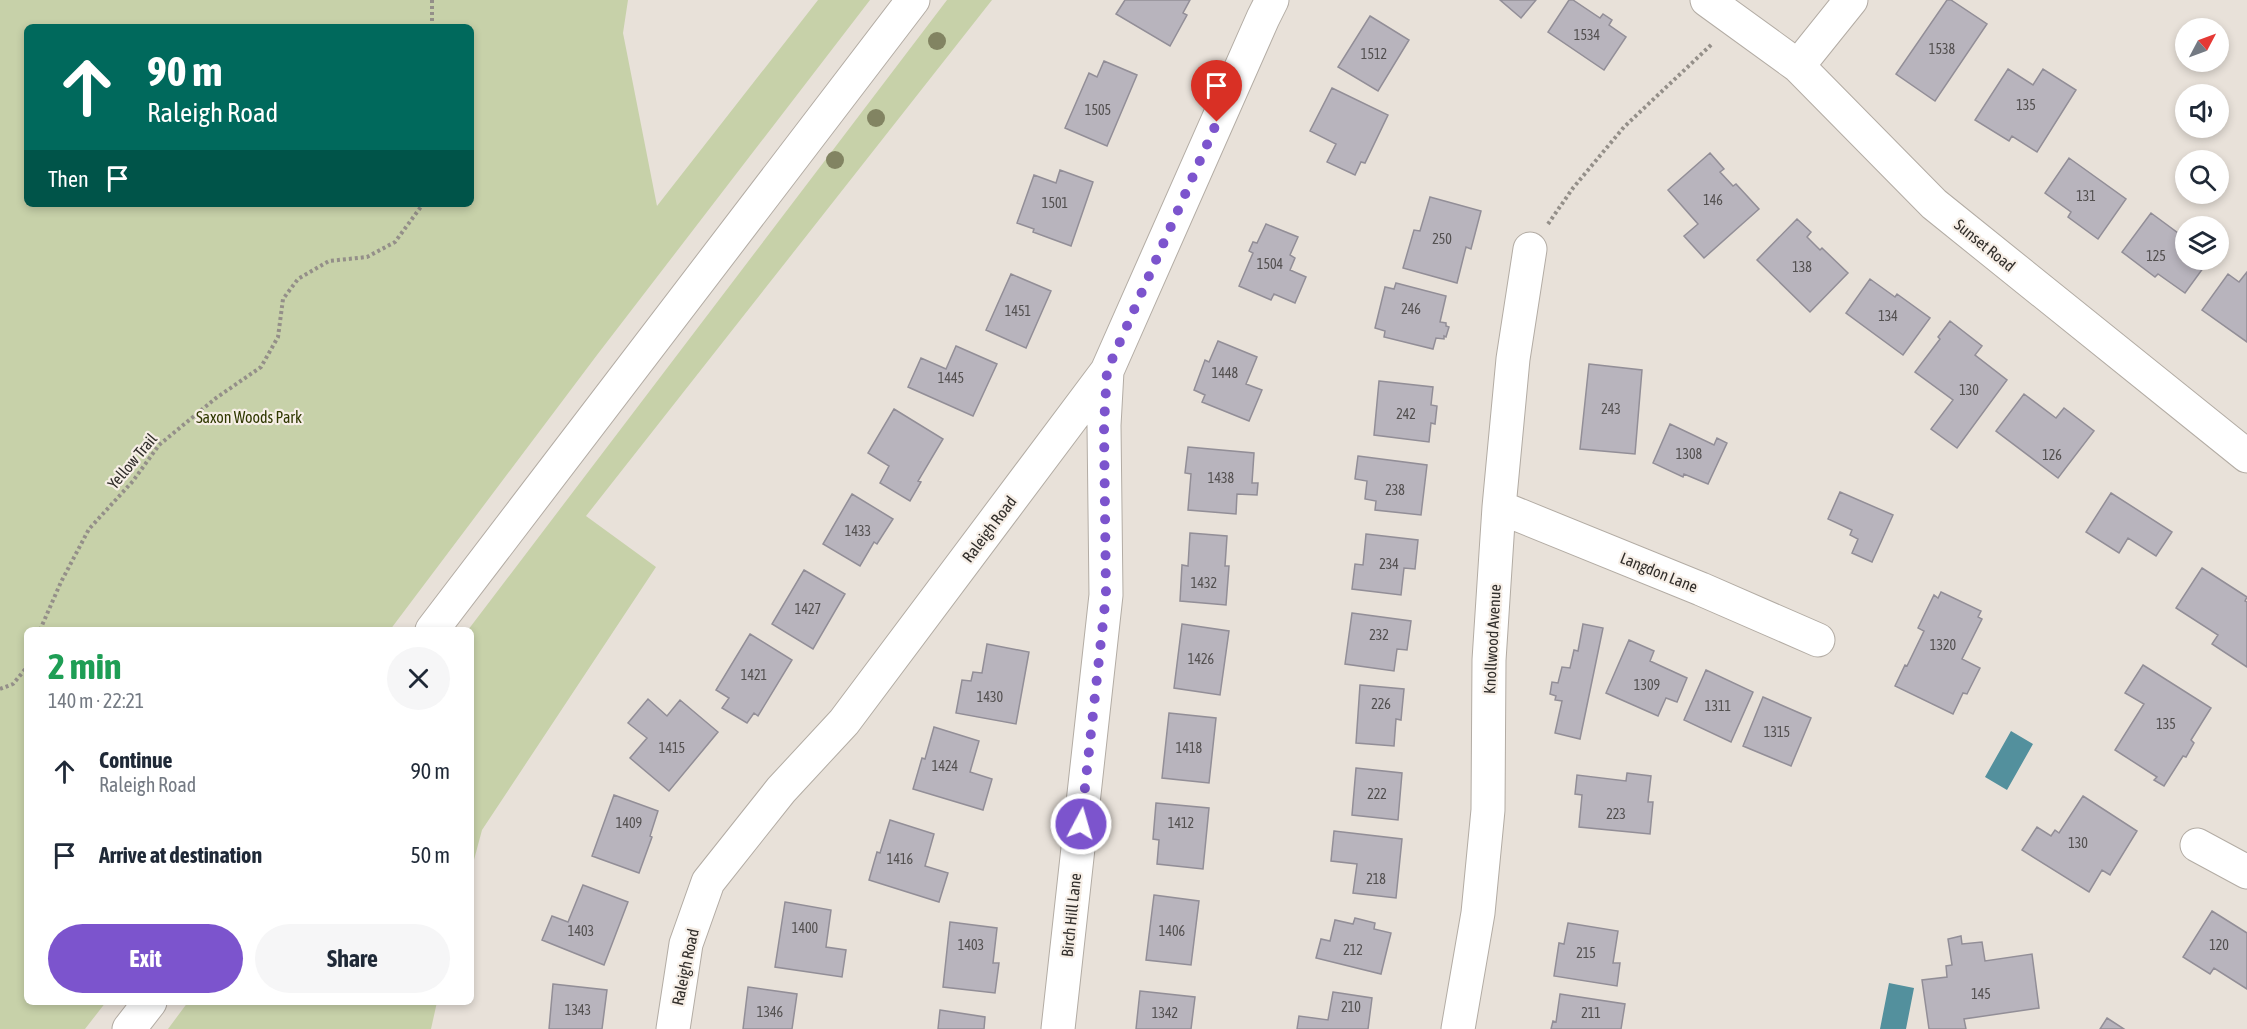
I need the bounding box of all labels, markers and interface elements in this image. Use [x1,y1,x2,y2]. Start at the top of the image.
north arrow [2175,18,2229,72]
map controls [2175,18,2229,270]
house number: 1534 [1574,27,1601,43]
house number: 1538 [1929,41,1956,57]
house number: 1512 [1361,46,1387,62]
text: 90 m [147,47,222,95]
icon: ahead [48,48,126,126]
pin [1191,60,1242,122]
icon: arrive [1200,69,1233,102]
button: sound [2175,84,2229,138]
text: Raleigh Road [147,97,278,128]
house number: 135 [2016,97,2036,113]
house number: 1505 [1085,102,1111,118]
button: search [2175,150,2229,204]
icon: arrive [101,162,134,195]
text: Then [48,166,89,192]
house number: 131 [2076,188,2096,204]
house number: 146 [1703,192,1723,208]
house number: 1501 [1042,195,1068,211]
street label: Sunset Road [1951,215,2019,275]
button: layers [2175,216,2229,270]
house number: 250 [1432,231,1452,247]
house number: 125 [2146,248,2166,264]
house number: 1504 [1257,256,1284,272]
house number: 138 [1792,259,1812,275]
house number: 246 [1401,301,1421,317]
house number: 1451 [1005,303,1031,319]
house number: 134 [1878,308,1898,324]
house number: 1448 [1212,365,1239,381]
house number: 1445 [938,370,964,386]
house number: 130 [1959,382,1979,398]
house number: 243 [1601,401,1621,417]
house number: 242 [1396,406,1416,422]
park label: Saxon Woods Park [196,408,302,426]
street label: Yellow Trail [104,429,161,492]
house number: 1308 [1676,446,1703,462]
house number: 126 [2042,447,2062,463]
house number: 1438 [1208,470,1235,486]
house number: 238 [1385,482,1405,498]
street label: Raleigh Road [958,492,1020,566]
house number: 1433 [845,523,871,539]
street label: Langdon Lane [1617,548,1700,597]
house number: 234 [1379,556,1399,572]
house number: 1432 [1191,575,1217,591]
street label: Knollwood Avenue [1480,584,1504,694]
house number: 1427 [795,601,821,617]
house number: 232 [1369,627,1389,643]
house number: 1320 [1930,637,1957,653]
text: 2 min [48,645,122,687]
button: close [387,647,450,710]
house number: 1426 [1188,651,1215,667]
house number: 1421 [741,667,767,683]
house number: 1309 [1634,677,1660,693]
text: 140 m · 22:21 [48,689,144,712]
house number: 1430 [977,689,1004,705]
house number: 226 [1371,696,1391,712]
house number: 1311 [1705,698,1731,714]
house number: 135 [2156,716,2176,732]
house number: 1315 [1764,724,1790,740]
house number: 1415 [659,740,685,756]
house number: 1418 [1176,740,1203,756]
text: Continue [99,747,173,773]
icon: ahead [48,755,81,788]
text: 90 m [410,758,450,784]
house number: 1424 [932,758,959,774]
text: Raleigh Road [99,773,196,796]
house number: 222 [1367,786,1387,802]
position arrow [1049,792,1113,856]
house number: 223 [1606,806,1626,822]
house number: 1409 [616,815,642,831]
house number: 1412 [1168,815,1194,831]
house number: 130 [2068,835,2088,851]
icon: arrive [48,839,81,872]
text: Arrive at destination [99,842,262,868]
text: 50 m [410,842,450,868]
house number: 1416 [887,851,914,867]
house number: 218 [1366,871,1386,887]
street label: Birch Hill Lane [1058,872,1084,958]
house number: 1400 [792,920,819,936]
house number: 1403 [568,923,594,939]
house number: 1406 [1159,923,1186,939]
button: Exit [48,924,243,993]
button: Share [255,924,450,993]
street label: Raleigh Road [668,927,703,1007]
house number: 1403 [958,937,984,953]
house number: 120 [2209,937,2229,953]
house number: 212 [1343,942,1363,958]
house number: 215 [1576,945,1596,961]
house number: 145 [1971,986,1991,1002]
house number: 210 [1341,999,1361,1015]
house number: 1343 [565,1002,591,1018]
house number: 1346 [757,1004,784,1020]
house number: 1342 [1152,1005,1178,1021]
house number: 211 [1581,1005,1601,1021]

